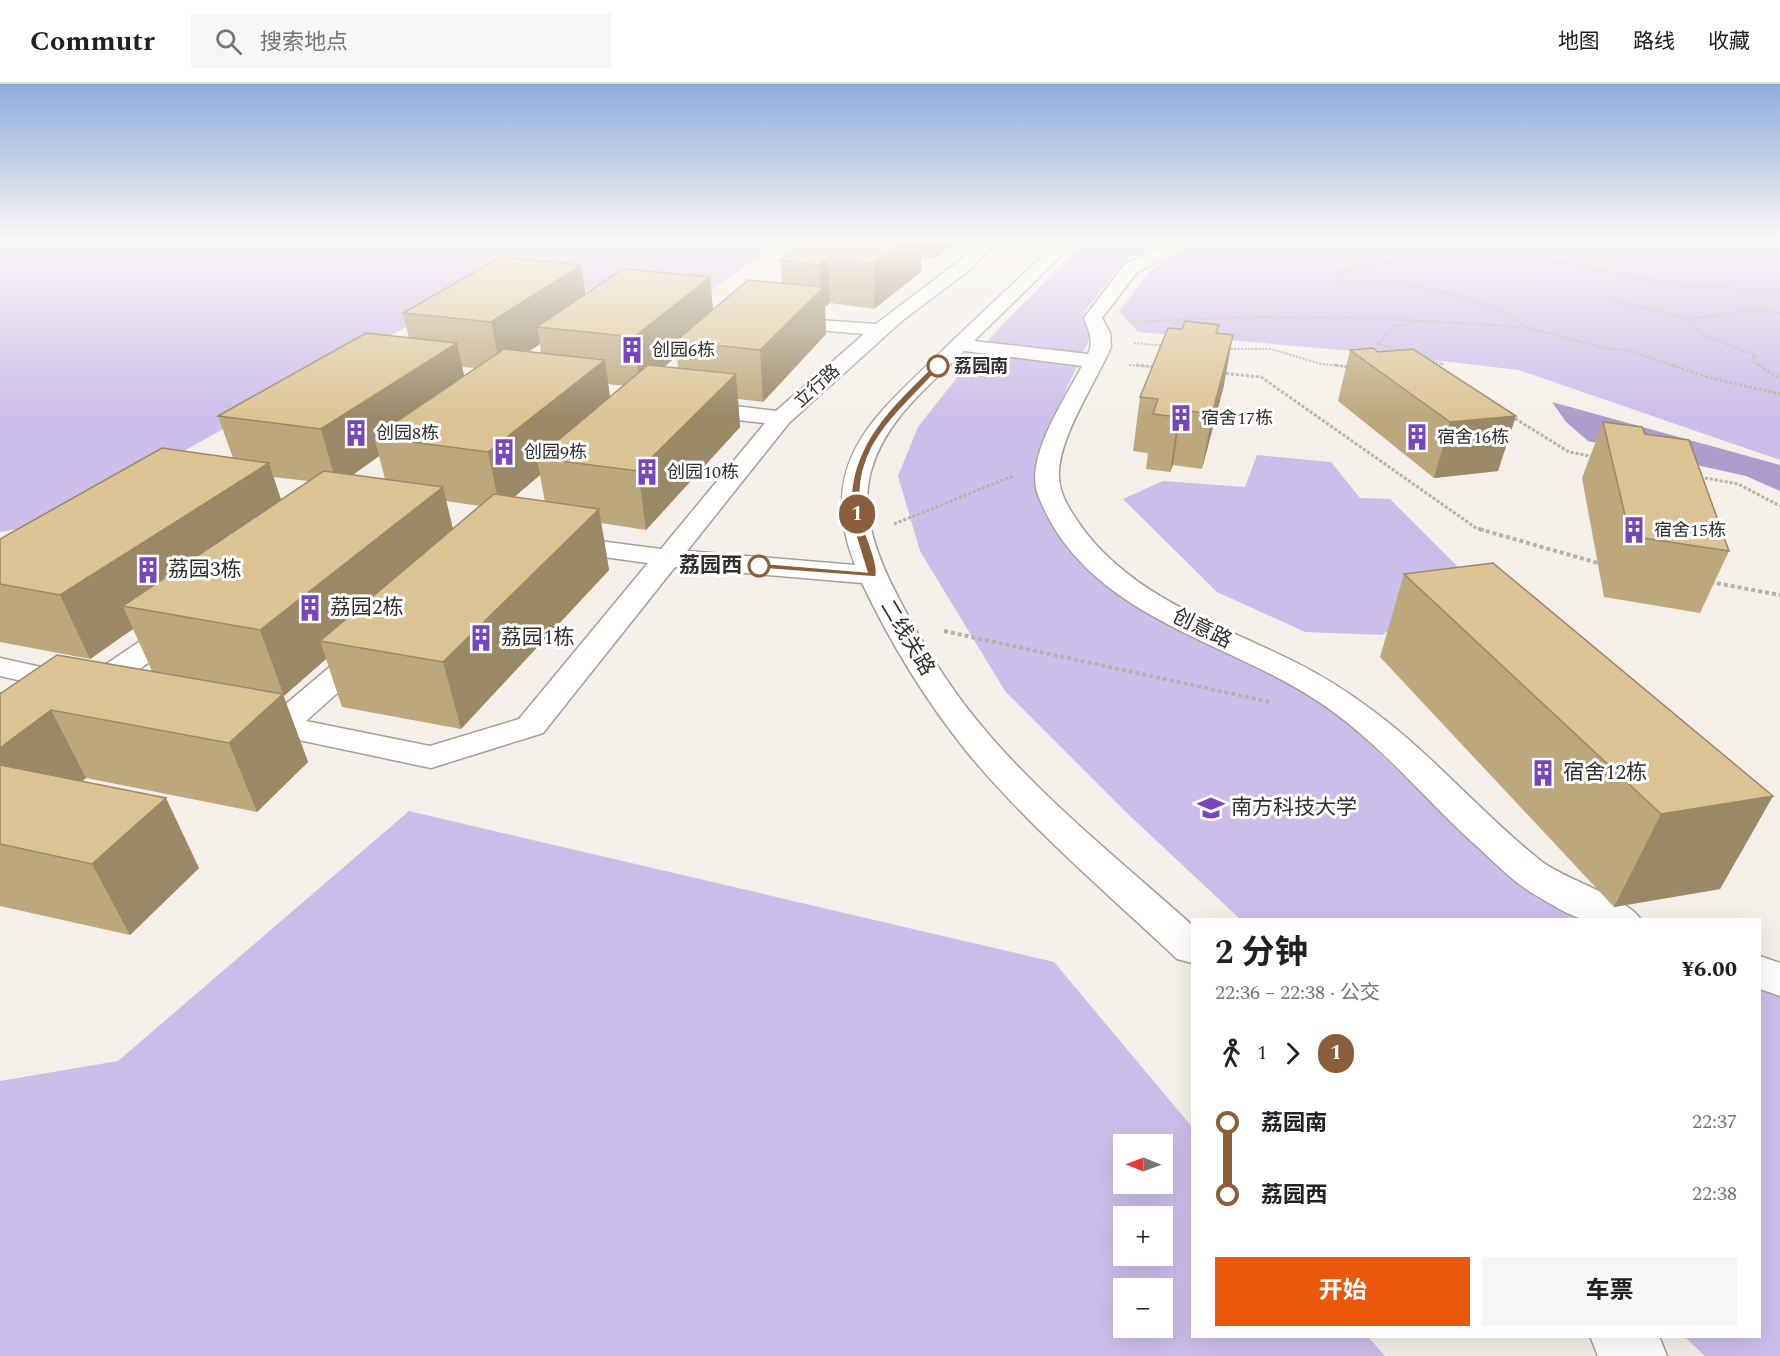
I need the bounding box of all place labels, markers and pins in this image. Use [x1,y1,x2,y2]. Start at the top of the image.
building icon: 创园6栋 [617,335,647,365]
place label: 创园6栋 [652,337,715,364]
place label: 荔园南 [954,353,1008,380]
marker: 荔园南 [927,355,949,377]
building icon: 宿舍17栋 [1166,403,1196,433]
place label: 宿舍17栋 [1201,405,1273,432]
building icon: 创园8栋 [341,418,371,448]
place label: 创园8栋 [376,420,439,447]
building icon: 宿舍16栋 [1402,422,1432,452]
place label: 宿舍16栋 [1437,424,1509,451]
building icon: 创园9栋 [489,437,519,467]
place label: 创园9栋 [524,439,587,466]
building icon: 创园10栋 [632,457,662,487]
place label: 创园10栋 [667,459,739,486]
building icon: 宿舍15栋 [1619,515,1649,545]
place label: 宿舍15栋 [1654,517,1726,544]
place label: 荔园西 [679,550,742,582]
place label: 荔园3栋 [168,554,242,586]
building icon: 荔园3栋 [133,555,163,585]
marker: 荔园西 [748,555,770,577]
place label: 荔园2栋 [330,592,404,624]
building icon: 荔园2栋 [295,593,325,623]
place label: 荔园1栋 [501,622,575,654]
building icon: 荔园1栋 [466,623,496,653]
place label: 宿舍12栋 [1563,757,1647,789]
building icon: 宿舍12栋 [1528,758,1558,788]
place label: 南方科技大学 [1231,792,1357,824]
school or university icon: 南方科技大学 [1196,793,1226,823]

